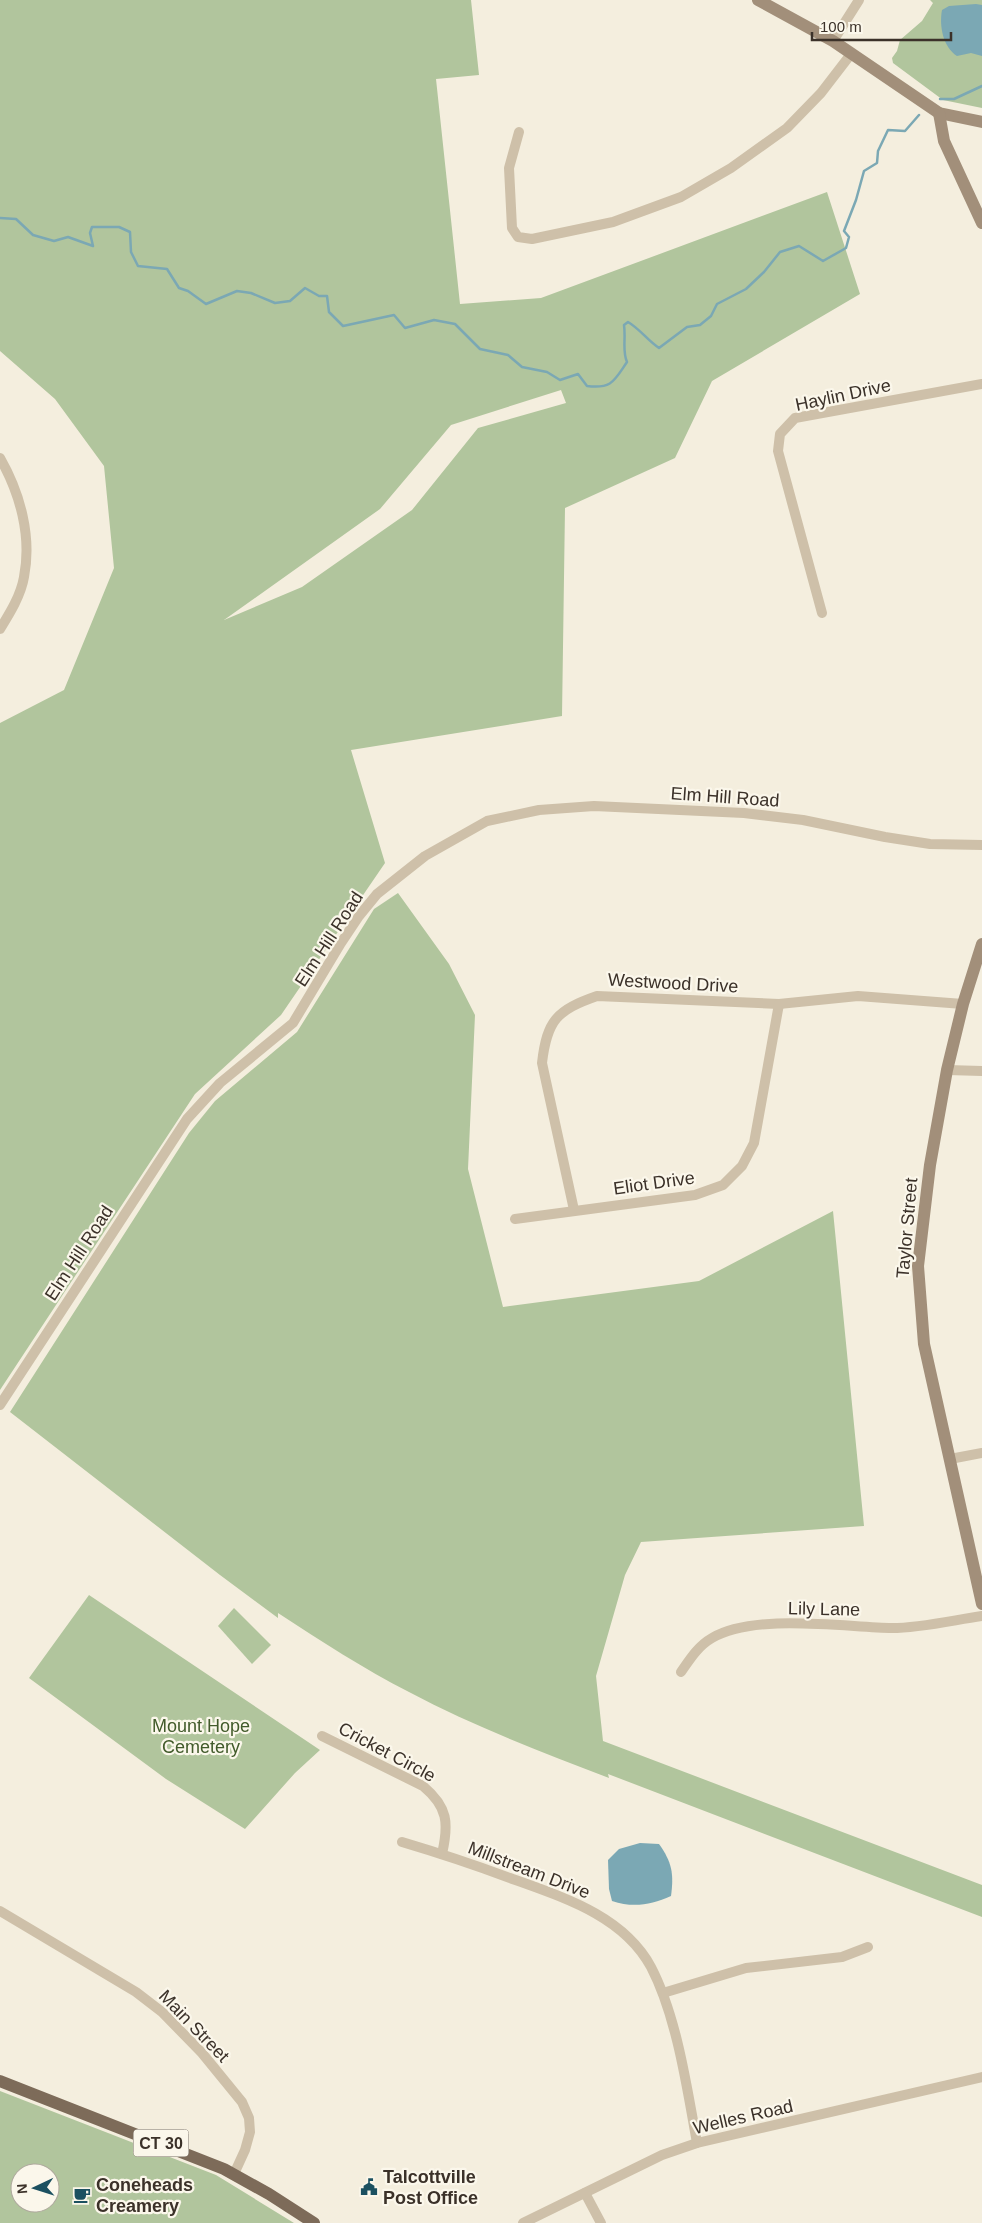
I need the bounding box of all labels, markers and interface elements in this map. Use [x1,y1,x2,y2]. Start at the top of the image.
scale bar [812,10,951,42]
text: 100 m [820,18,862,35]
street label: Haylin Drive [793,375,893,415]
street label: Elm Hill Road [670,783,780,811]
street label: Elm Hill Road [291,888,367,990]
street label: Westwood Drive [607,970,739,996]
street label: Eliot Drive [612,1167,696,1199]
street label: Taylor Street [893,1177,921,1279]
street label: Elm Hill Road [41,1202,117,1304]
street label: Lily Lane [788,1598,860,1620]
park label: Mount Hope Cemetery [152,1716,250,1757]
street label: Cricket Circle [335,1718,439,1786]
street label: Millstream Drive [465,1838,593,1902]
street label: Main Street [155,1986,233,2066]
street label: Welles Road [691,2096,795,2138]
road number: CT 30 [134,2130,188,2156]
north arrow [10,2163,60,2213]
place label: Talcottville Post Office [383,2167,478,2208]
place label: Coneheads Creamery [96,2175,193,2216]
public building icon: Talcottville Post Office [359,2177,379,2197]
text: N [14,2183,30,2195]
cafe icon: Coneheads Creamery [72,2185,92,2205]

